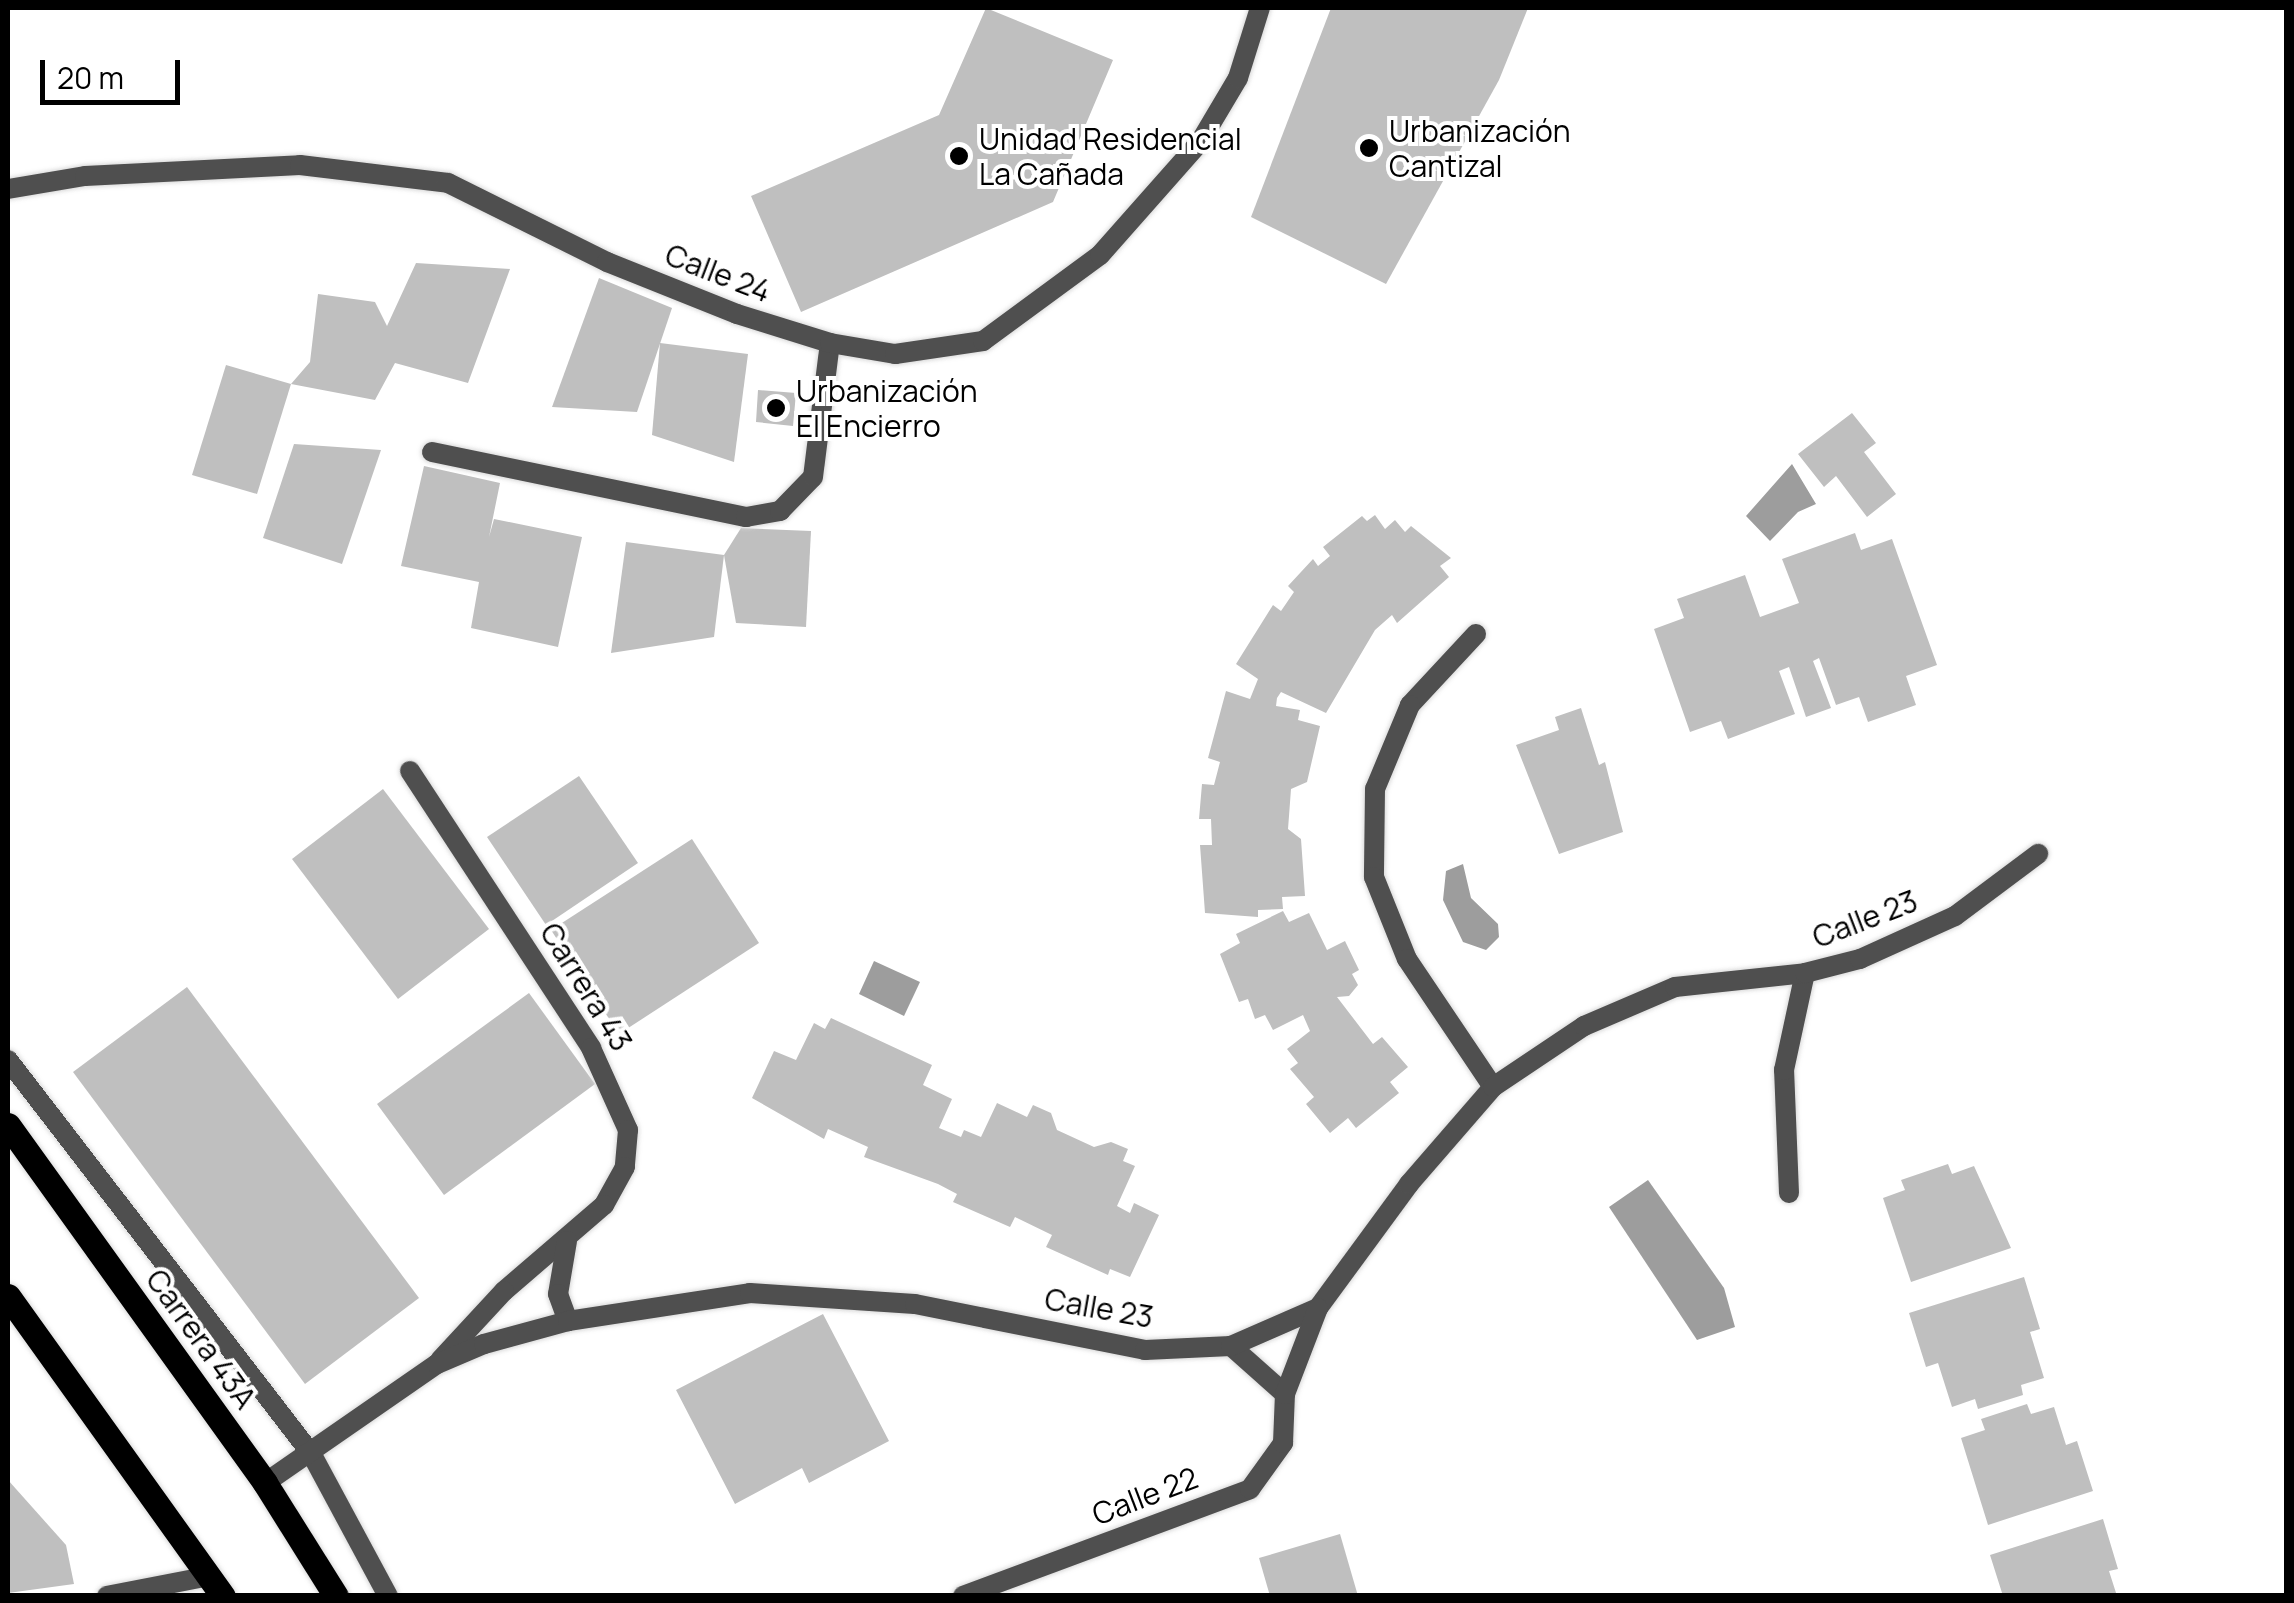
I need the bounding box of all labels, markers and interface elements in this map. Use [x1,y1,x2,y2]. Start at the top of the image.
scale bar [45,40,185,102]
text: 20 m [57,57,124,98]
place label: Urbanización Cantizal [1389,113,1570,184]
place label: Unidad Residencial La Cañada [979,121,1242,192]
marker: Urbanización Cantizal [1358,137,1380,159]
marker: Unidad Residencial La Cañada [948,145,970,167]
street label: Calle 24 [660,237,776,309]
place label: Urbanización El Encierro [796,373,977,444]
marker: Urbanización El Encierro [765,397,787,419]
street label: Calle 23 [1807,883,1923,955]
street label: Carrera 43 [533,916,639,1058]
street label: Carrera 43A [138,1262,264,1416]
street label: Calle 23 [1042,1281,1156,1335]
street label: Calle 22 [1087,1460,1203,1532]

